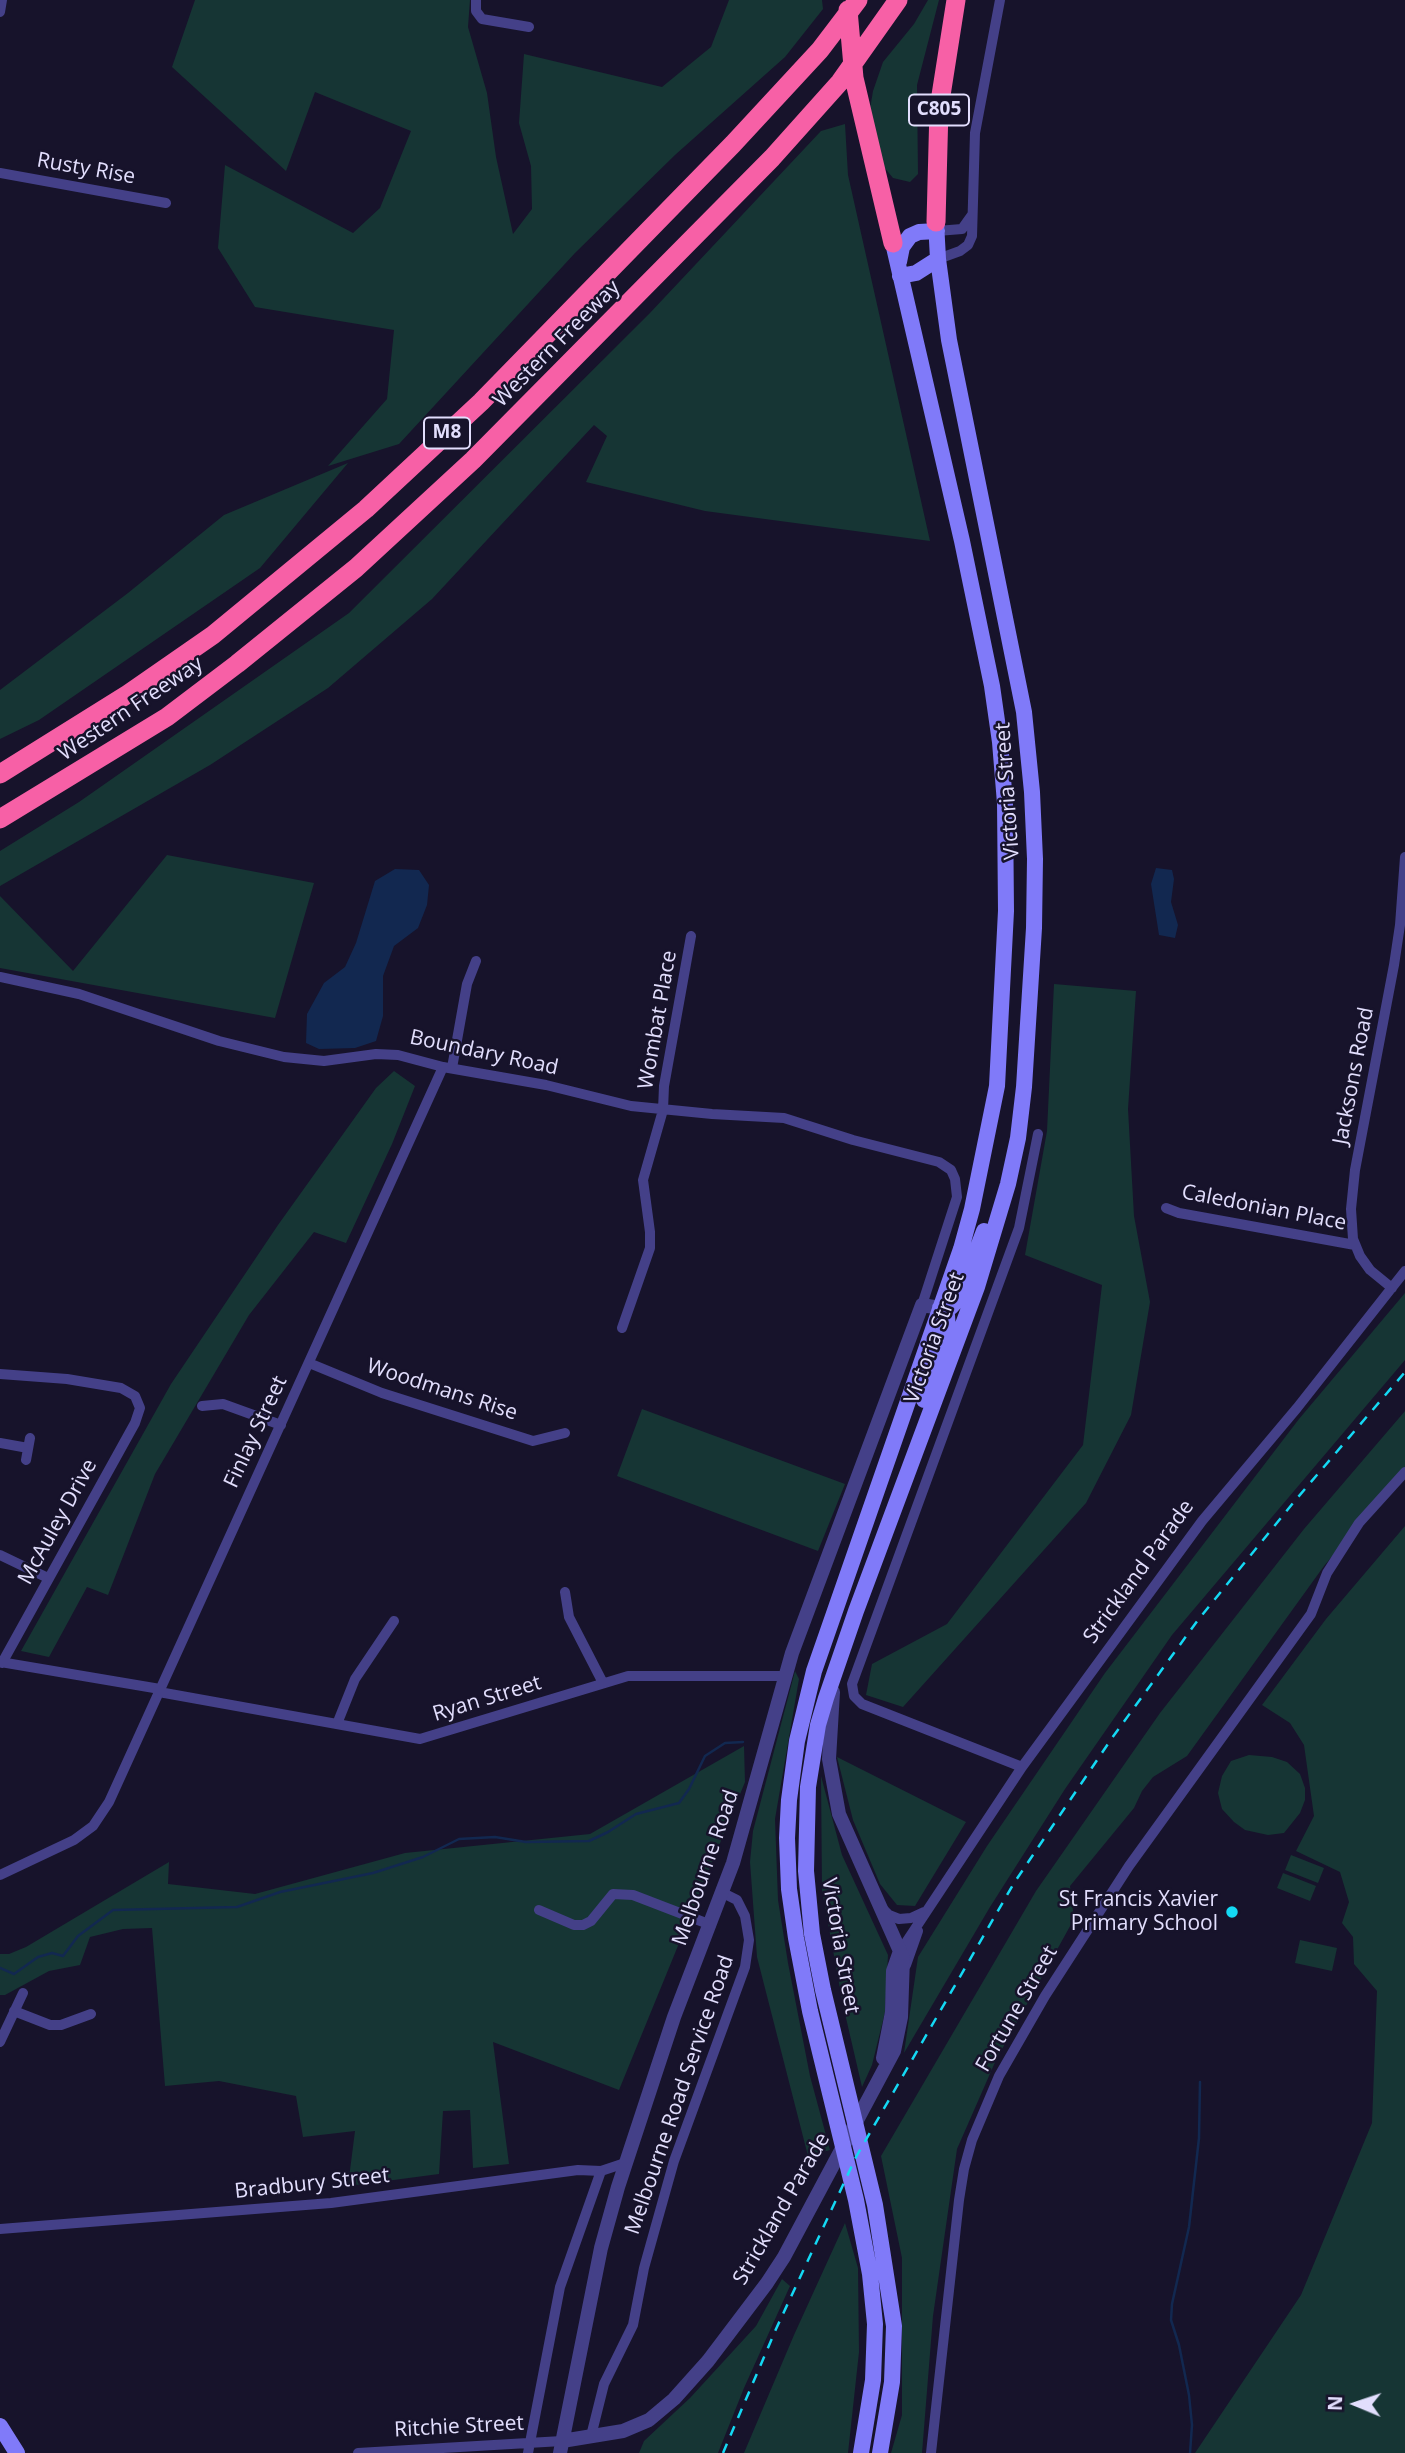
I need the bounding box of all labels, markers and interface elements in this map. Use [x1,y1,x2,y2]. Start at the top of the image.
road number: C805 [909,94,969,125]
street label: Rusty Rise [35,148,137,190]
street label: Western Freeway [488,275,626,413]
road number: M8 [424,418,470,448]
street label: Western Freeway [54,651,208,767]
street label: Victoria Street [991,721,1025,861]
street label: Wombat Place [633,949,683,1091]
street label: Jacksons Road [1328,1005,1380,1147]
street label: Boundary Road [407,1025,561,1081]
street label: Caledonian Place [1180,1180,1348,1236]
street label: Victoria Street [900,1269,970,1407]
street label: Woodmans Rise [363,1354,521,1426]
street label: Finlay Street [219,1372,293,1492]
street label: McAuley Drive [13,1455,103,1589]
street label: Strickland Parade [1078,1495,1200,1649]
street label: Ryan Street [430,1671,544,1727]
street label: Melbourne Road [668,1787,744,1949]
street label: Victoria Street [816,1876,864,2016]
place label: St Francis Xavier Primary School [1059,1887,1218,1937]
marker: St Francis Xavier Primary School [1224,1904,1240,1920]
street label: Fortune Street [971,1942,1063,2076]
street label: Melbourne Road Service Road [620,1952,740,2238]
street label: Strickland Parade [728,2129,836,2289]
street label: Bradbury Street [233,2163,391,2205]
north arrow [1321,2369,1391,2439]
text: N [1322,2395,1348,2411]
street label: Ritchie Street [393,2411,525,2443]

